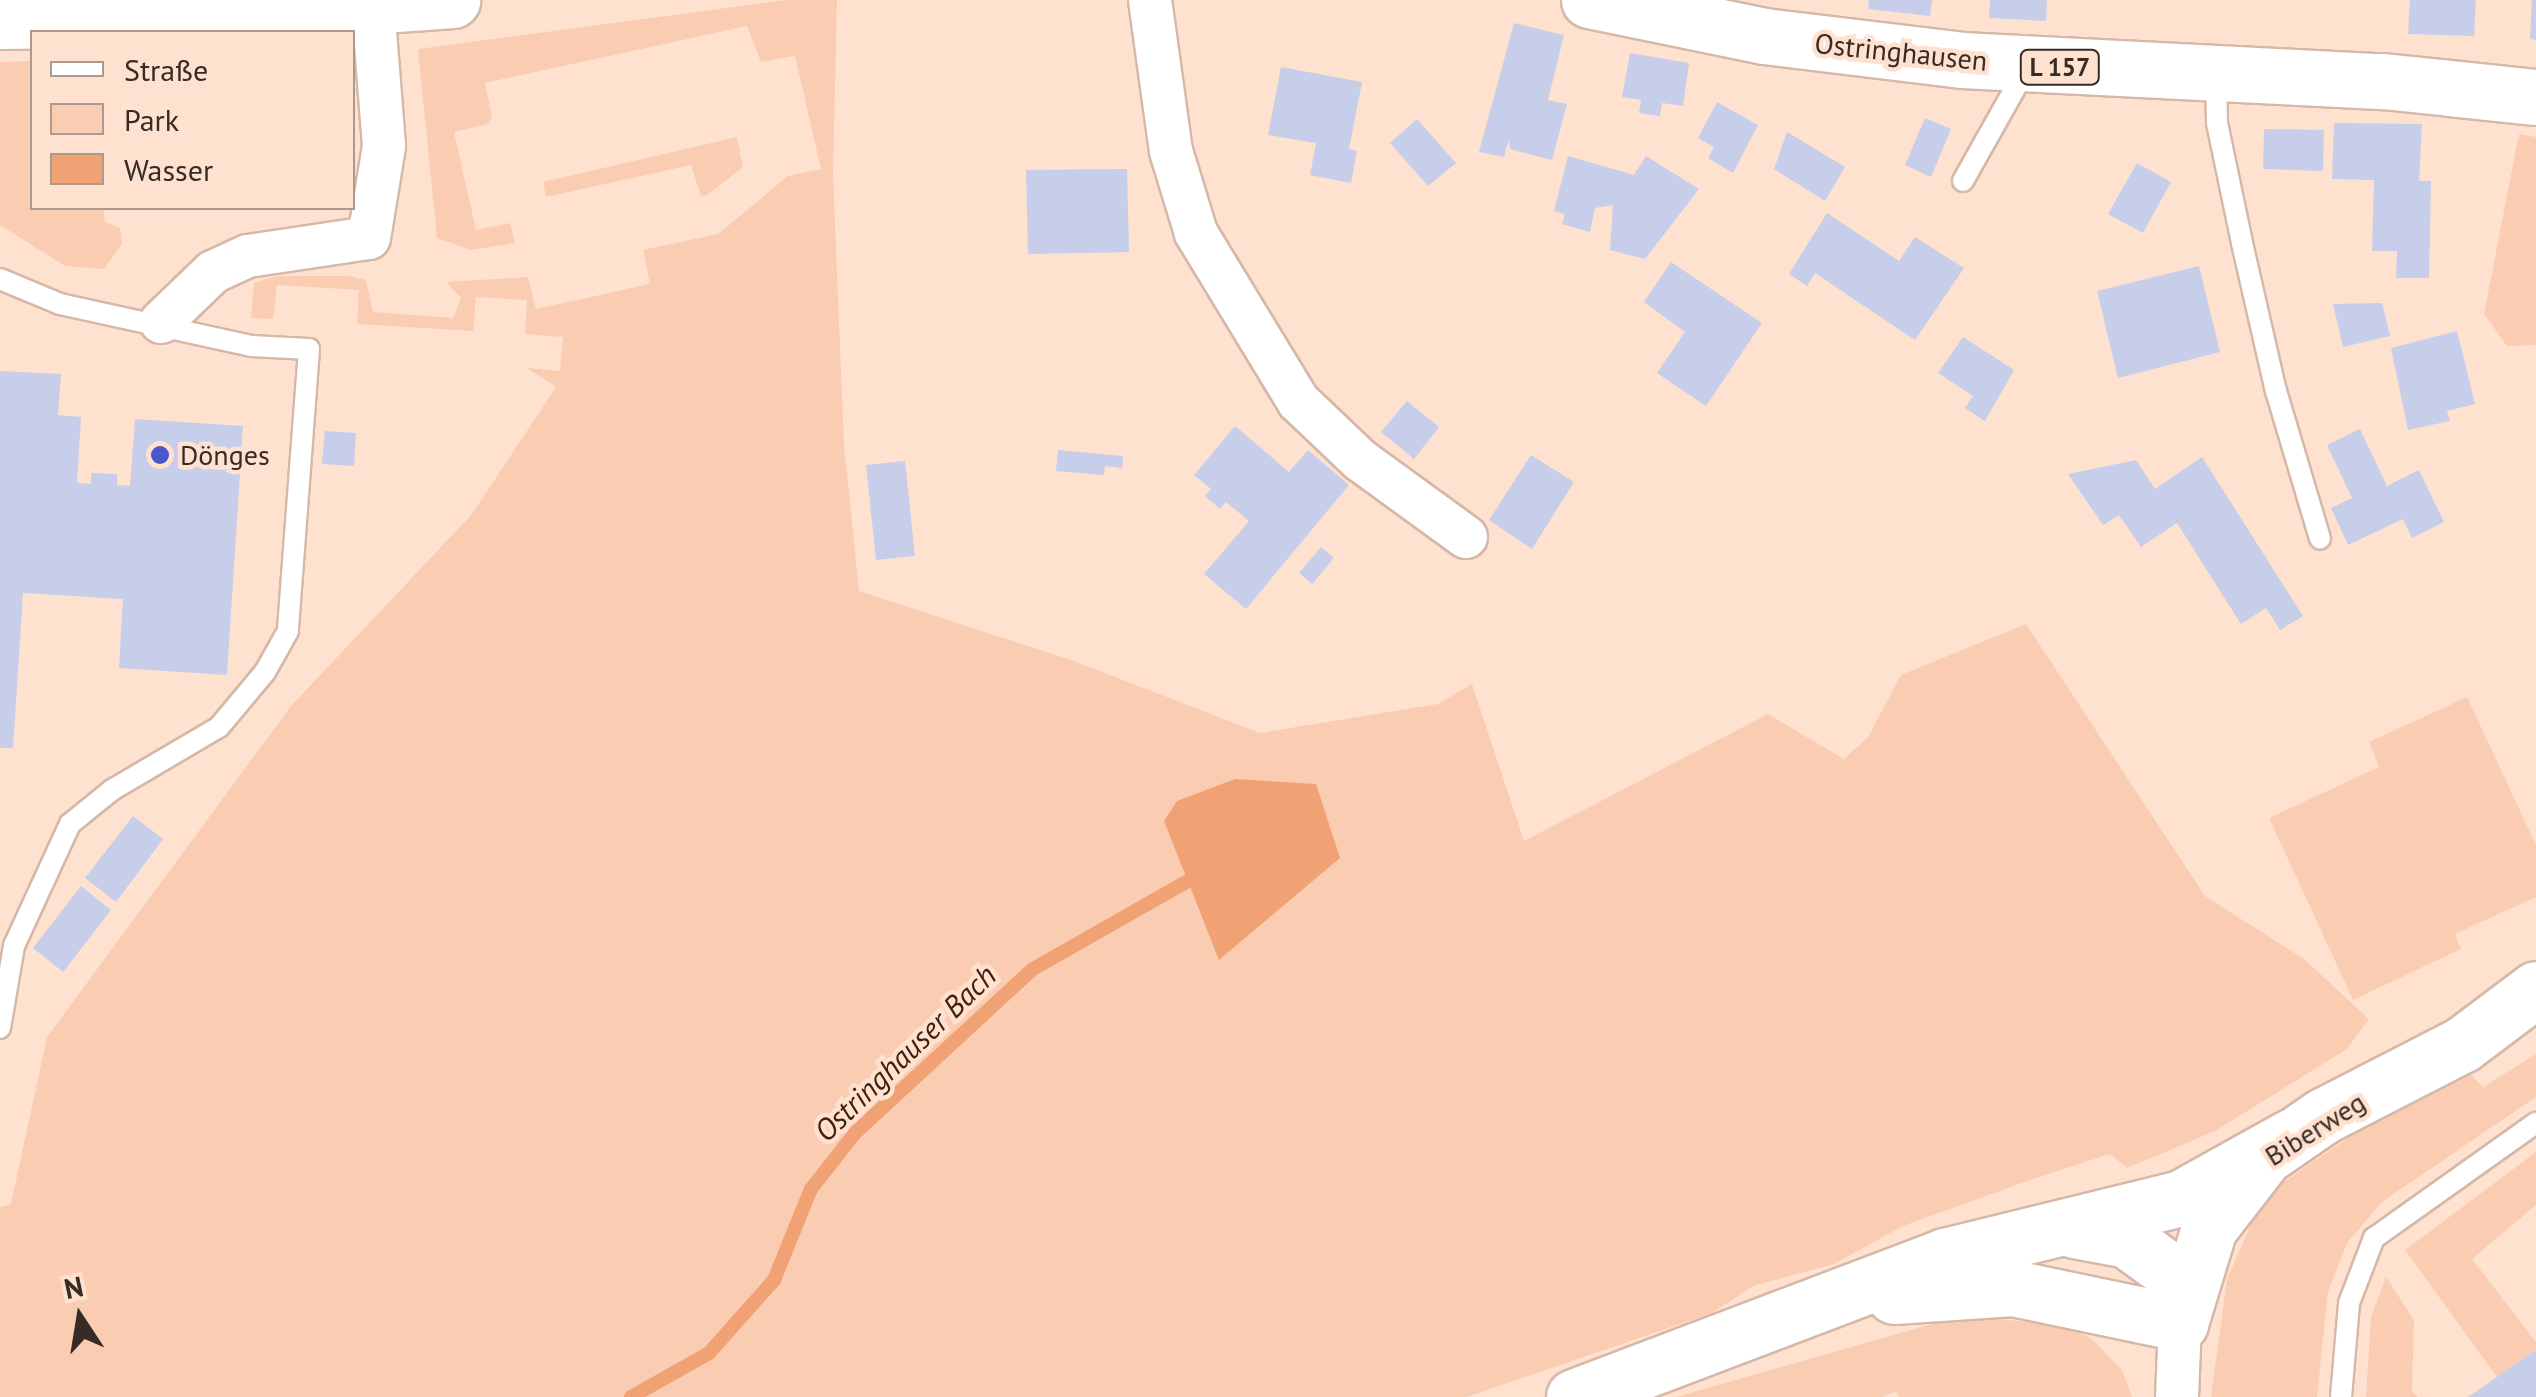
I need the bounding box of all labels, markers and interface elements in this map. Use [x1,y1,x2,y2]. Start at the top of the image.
street label: Ostringhausen [1813,26,1989,78]
legend [30,30,355,210]
road number: L 157 [2018,47,2102,87]
text: Straße [124,50,208,89]
text: Park [124,100,179,139]
text: Wasser [124,150,213,189]
place label: Dönges [180,438,270,472]
marker: Dönges [149,444,171,466]
water label: Ostringhauser Bach [807,957,1003,1149]
street label: Biberweg [2259,1085,2371,1173]
north arrow [30,1267,130,1367]
text: N [61,1267,87,1307]

